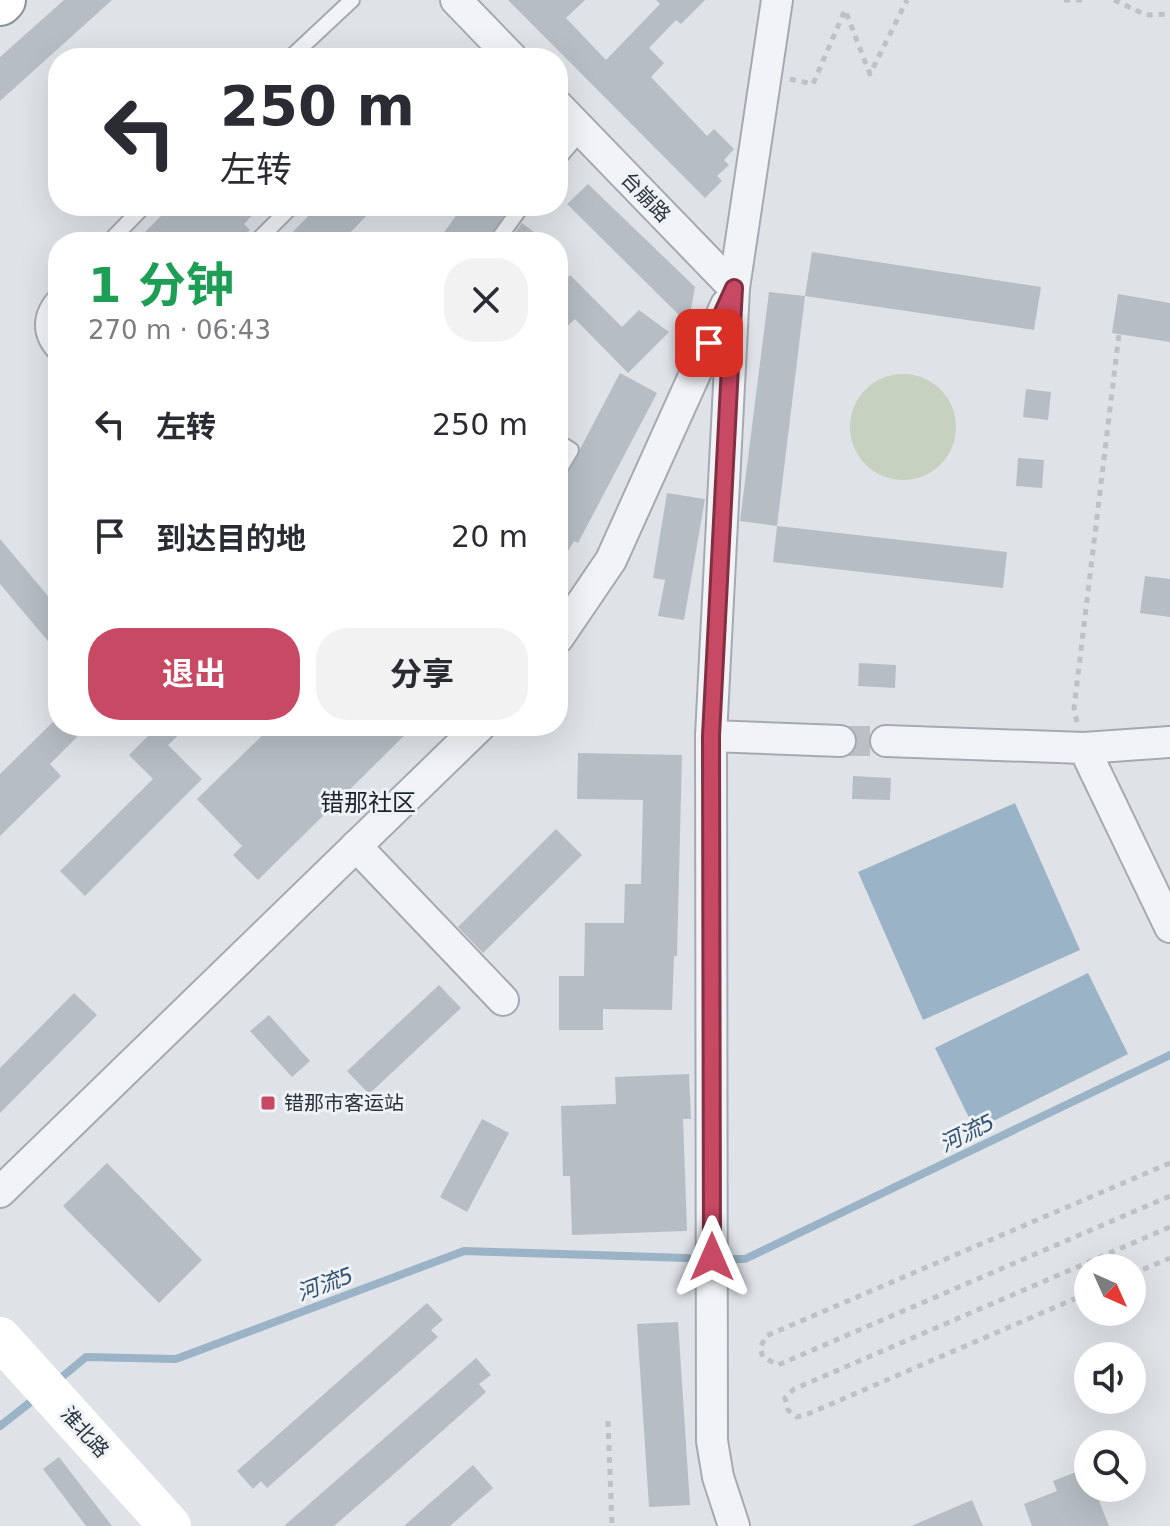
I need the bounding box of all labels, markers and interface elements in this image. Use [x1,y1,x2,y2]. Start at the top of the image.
text: 250 m [220,73,415,138]
icon: left [88,80,192,184]
text: 左转 [220,149,292,190]
street label: 台崩路 [617,167,675,227]
text: 1 分钟 [88,257,234,313]
button: close [444,258,528,342]
pin [675,309,743,377]
text: 270 m · 06:43 [88,315,271,345]
icon: arrive [687,321,731,365]
icon: left [88,402,132,446]
text: 250 m [432,407,528,442]
text: 左转 [156,409,216,444]
icon: arrive [88,514,132,558]
text: 20 m [451,519,528,554]
text: 到达目的地 [156,521,306,556]
button: 退出 [88,628,300,720]
button: 分享 [316,628,528,720]
district label: 错那社区 [320,789,416,817]
place label: 错那市客运站 [284,1091,404,1115]
marker: 错那市客运站 [259,1094,277,1112]
water label: 河流5 [935,1109,999,1157]
position arrow [670,1215,754,1299]
north arrow [1074,1254,1146,1326]
map controls [1074,1254,1146,1502]
water label: 河流5 [293,1262,357,1306]
button: sound [1074,1342,1146,1414]
street label: 淮北路 [56,1402,114,1462]
button: search [1074,1430,1146,1502]

